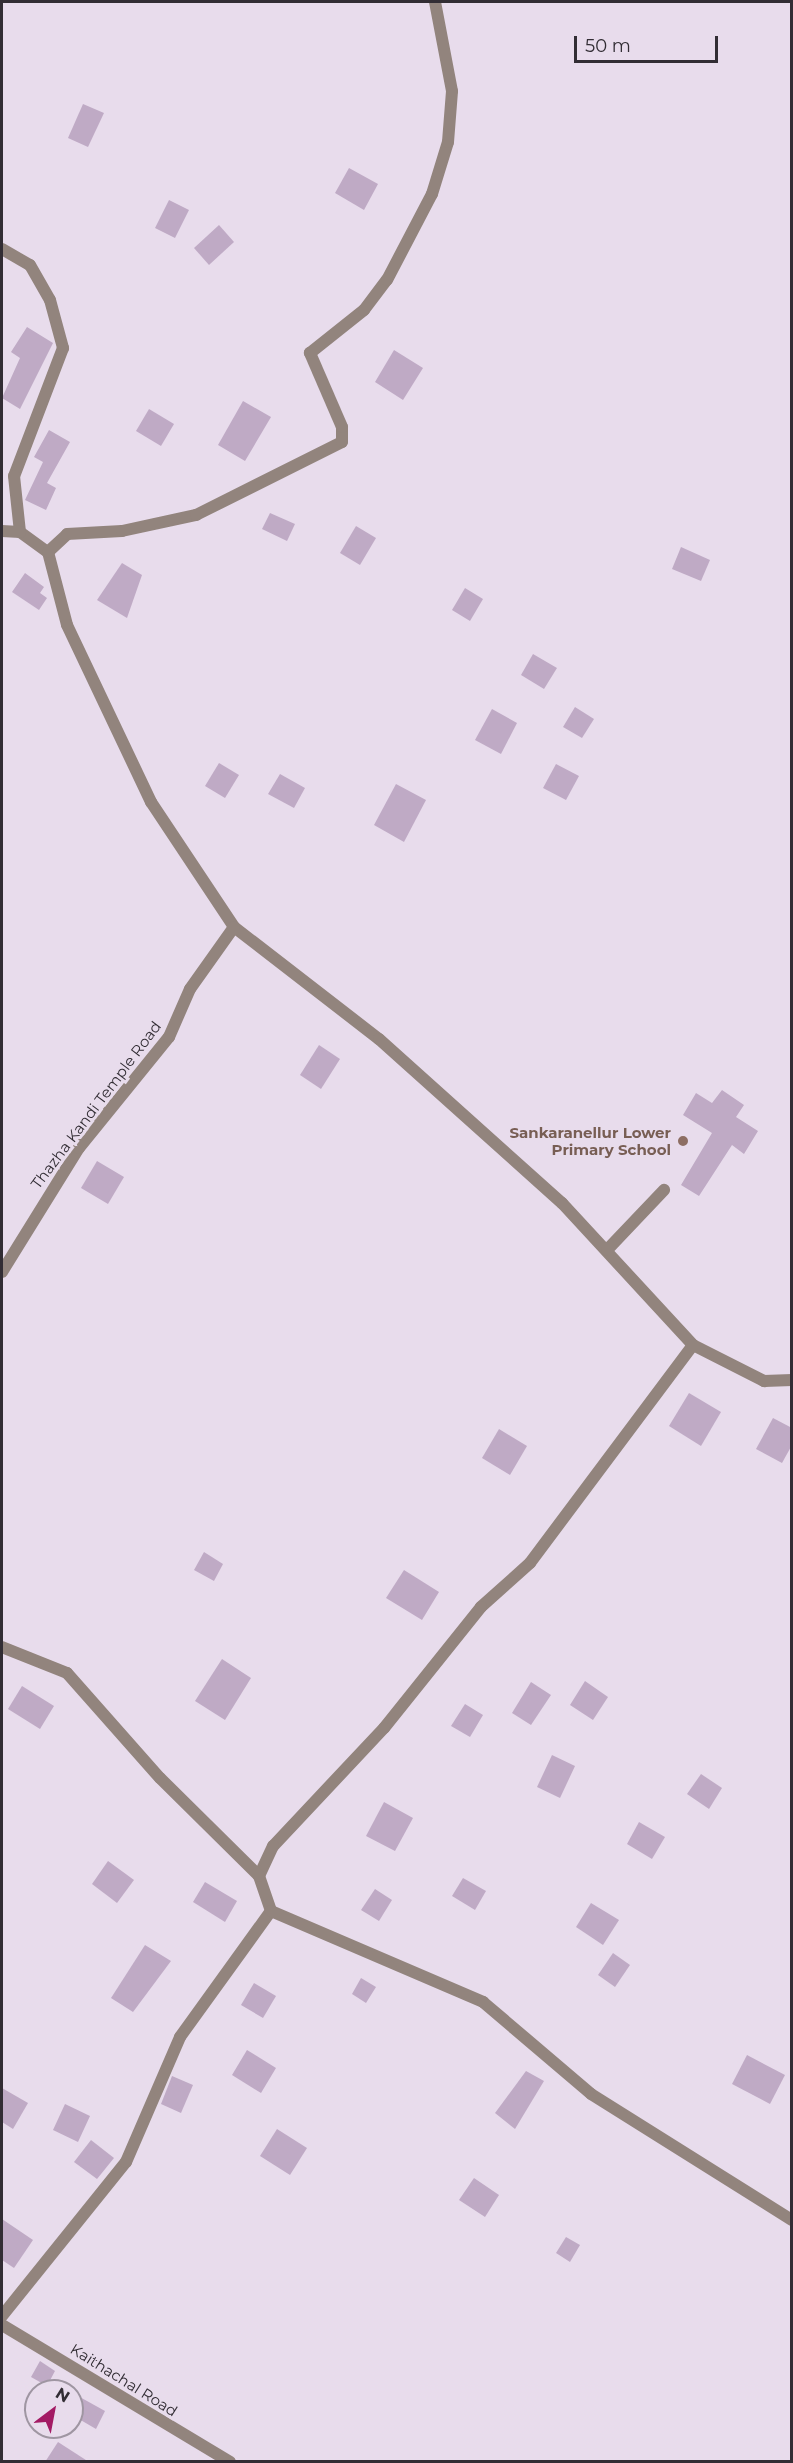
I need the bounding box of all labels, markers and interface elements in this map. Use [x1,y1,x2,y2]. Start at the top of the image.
scale bar [577,24,721,62]
text: 50 m [585,35,631,57]
street label: Thazha Kandi Temple Road [27,1018,165,1192]
place label: Sankaranellur Lower Primary School [509,1123,671,1158]
marker: Sankaranellur Lower Primary School [676,1134,690,1148]
street label: Kaithachal Road [67,2340,181,2420]
north arrow [24,2379,84,2439]
text: N [52,2384,73,2406]

